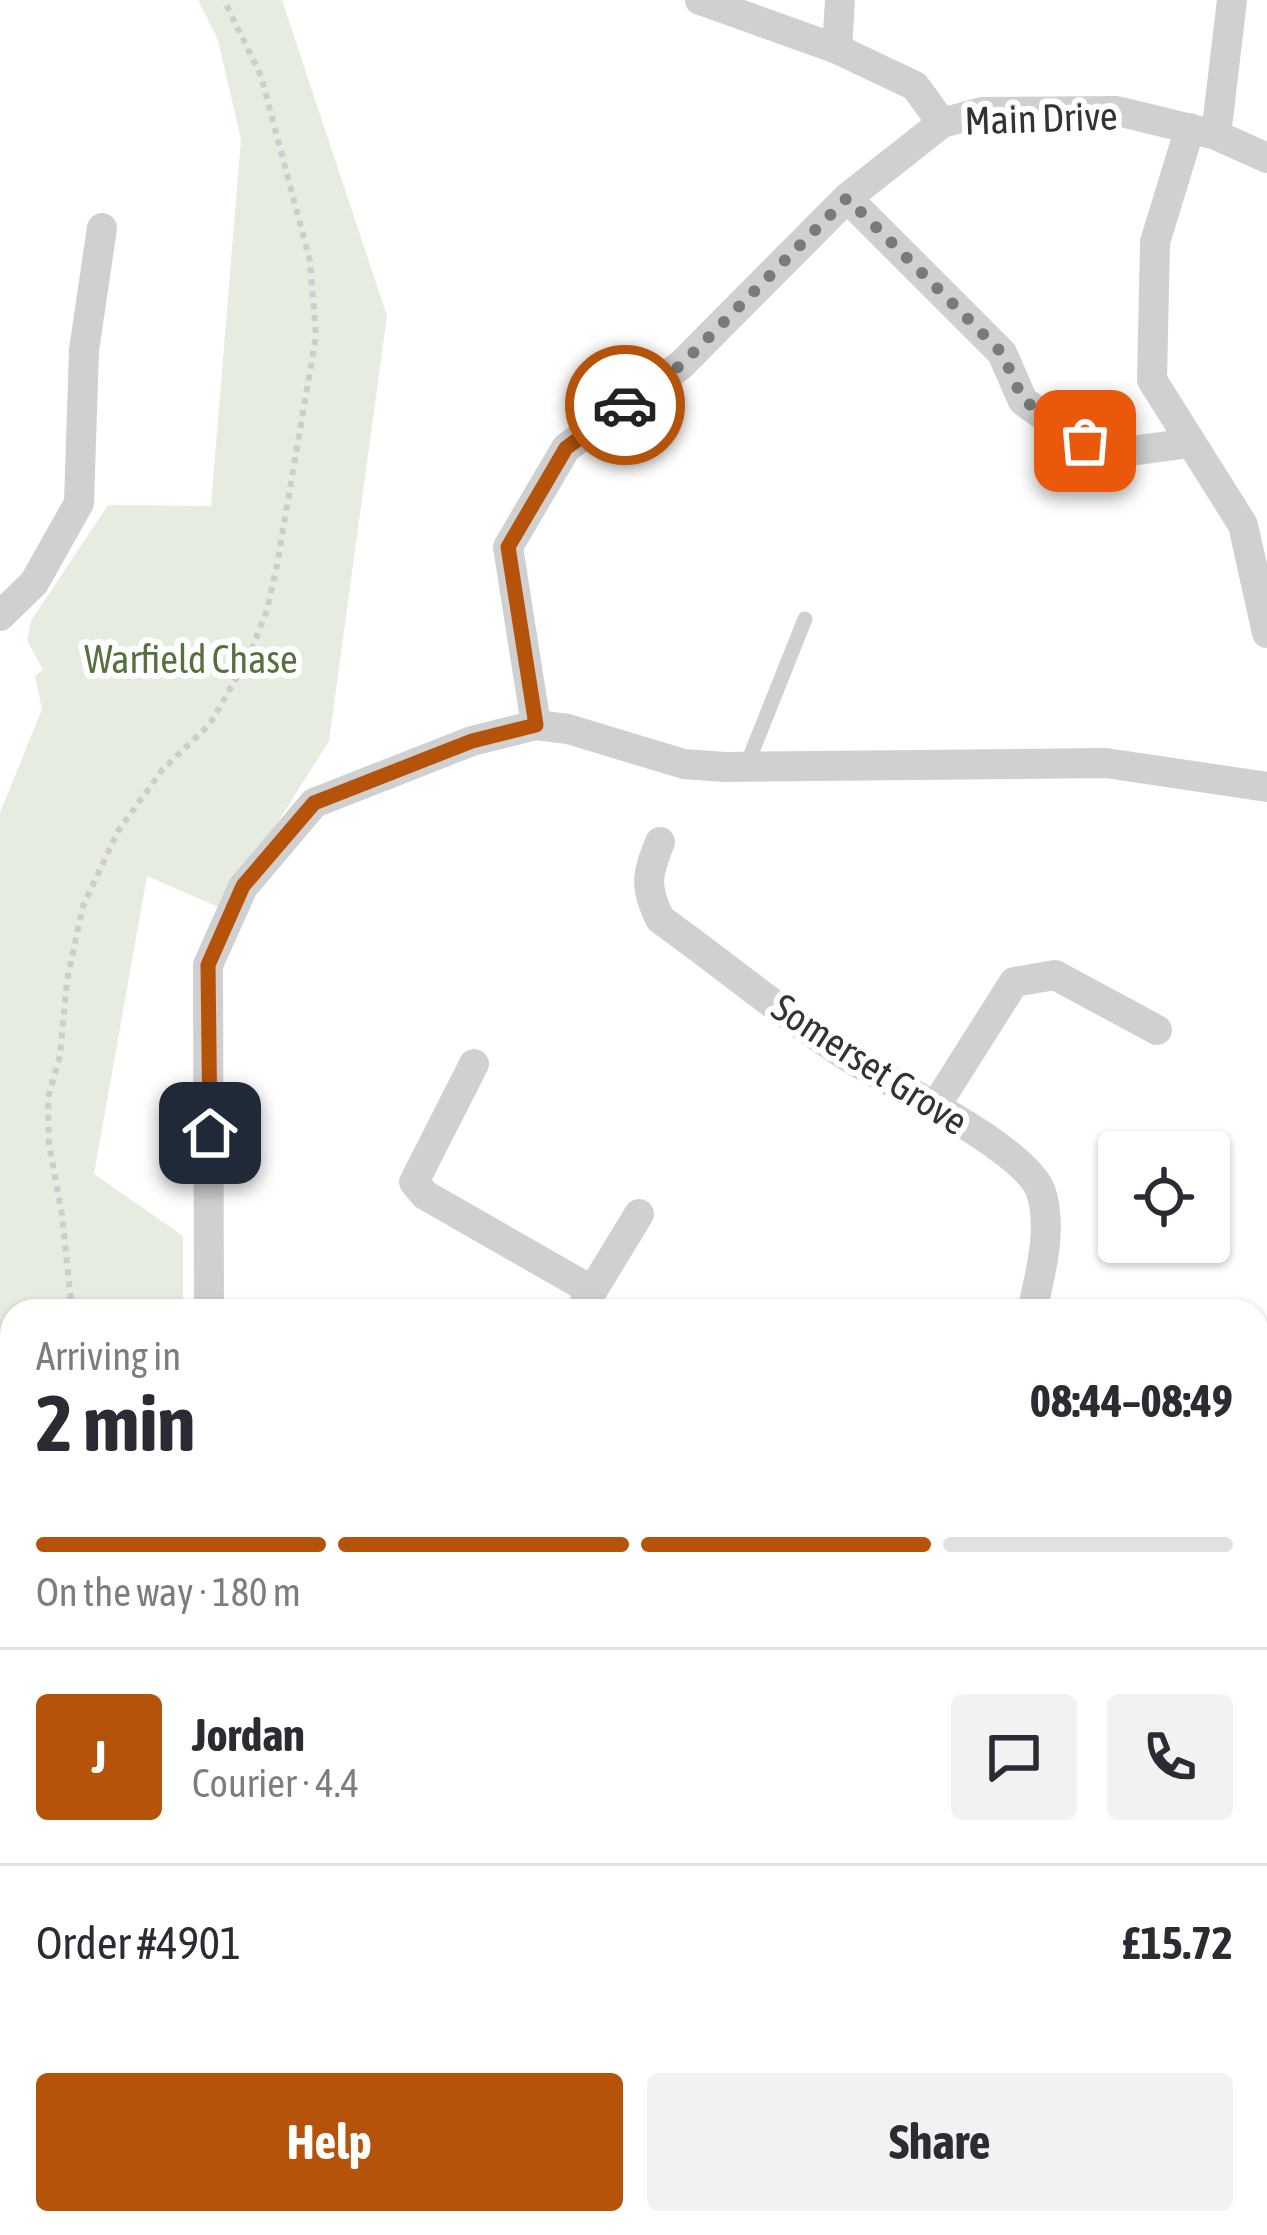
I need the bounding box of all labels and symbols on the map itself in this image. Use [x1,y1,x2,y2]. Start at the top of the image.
street label: Main Drive [964,93,1118,143]
courier [565,345,685,465]
pin [1034,390,1136,492]
park label: Warfield Chase [84,637,298,681]
street label: Somerset Grove [764,985,976,1143]
pin [159,1082,261,1184]

